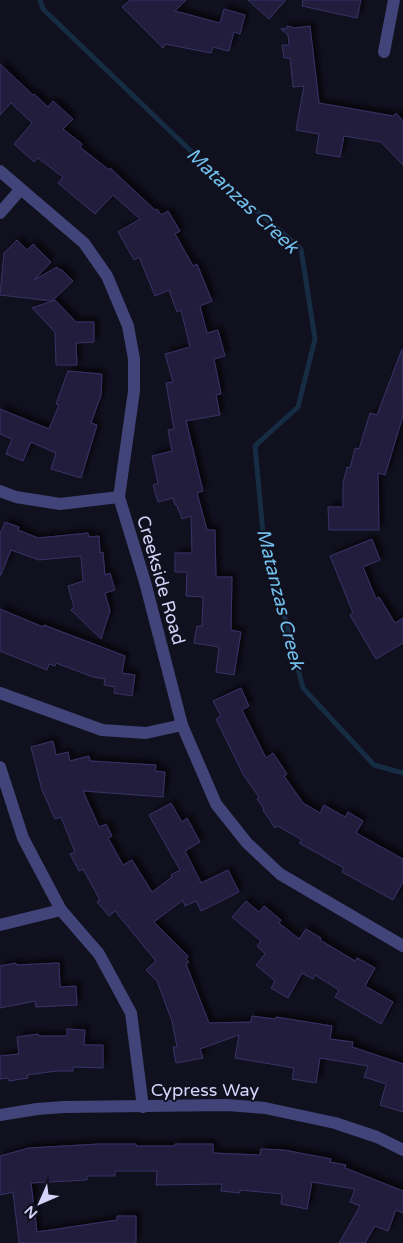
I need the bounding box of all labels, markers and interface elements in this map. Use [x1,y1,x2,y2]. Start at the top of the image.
water label: Matanzas Creek [182,143,304,259]
street label: Creekside Road [132,513,190,647]
water label: Matanzas Creek [252,526,309,674]
street label: Cypress Way [151,1079,260,1101]
north arrow [15,1178,65,1228]
text: N [21,1202,41,1222]

